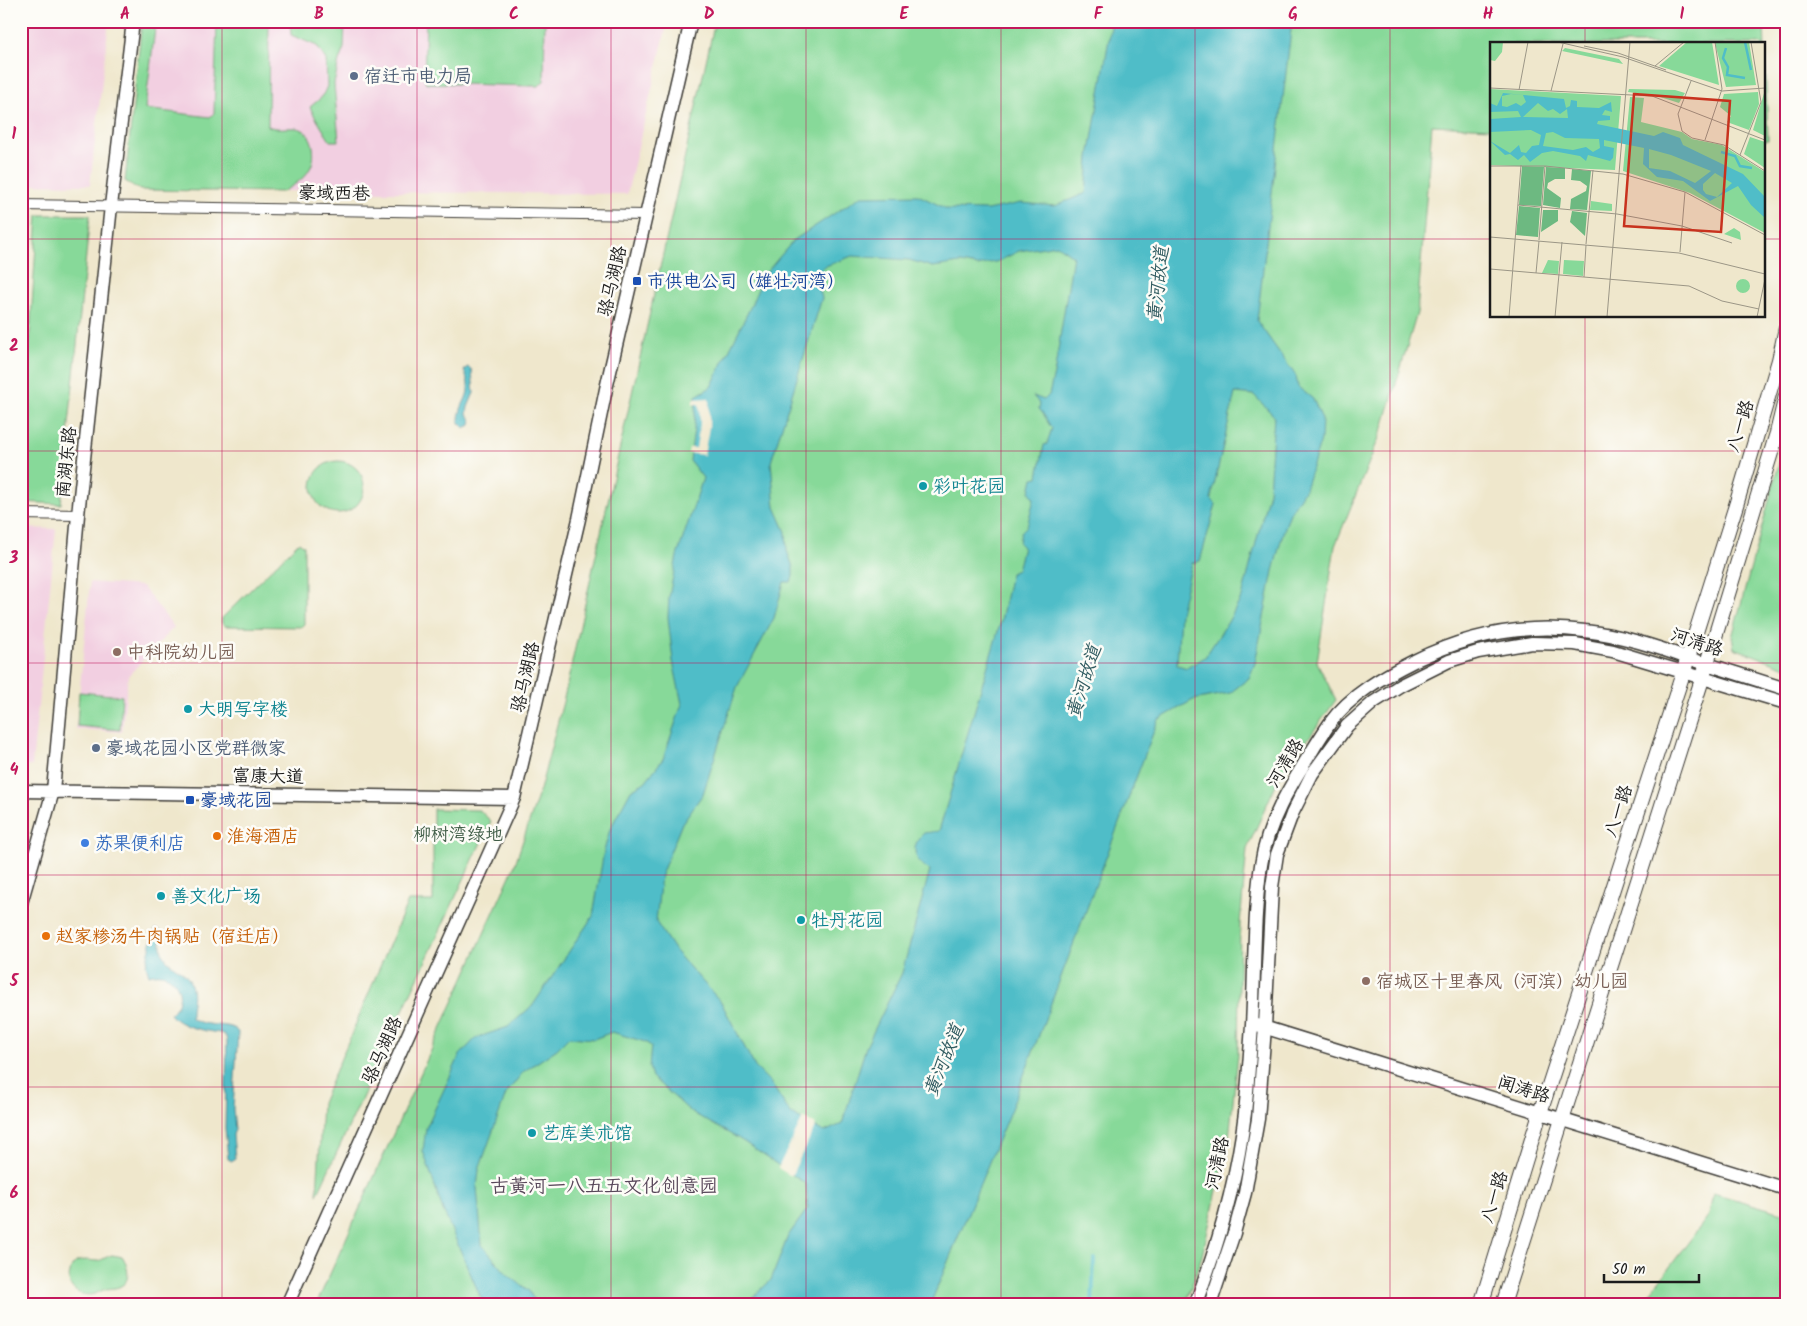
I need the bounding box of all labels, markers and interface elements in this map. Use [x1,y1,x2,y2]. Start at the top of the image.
text: A [120,2,130,27]
text: B [314,2,324,27]
text: C [509,2,519,27]
text: D [704,2,715,27]
text: E [900,2,910,27]
text: F [1094,2,1104,27]
text: G [1288,2,1298,27]
text: H [1483,2,1493,27]
text: I [1680,2,1685,27]
inset map [1490,42,1764,318]
place label: 宿迁市电力局 [364,63,472,92]
marker: 宿迁市电力局 [348,70,360,82]
text: 1 [12,122,17,147]
street label: 豪域西巷 [298,179,370,210]
street label: 骆马湖路 [591,243,636,320]
water label: 黄河故道 [1140,243,1178,324]
place label: 市供电公司（雄壮河湾） [647,268,845,297]
marker: 市供电公司（雄壮河湾） [631,275,643,287]
text: 2 [9,334,19,359]
street label: 八一路 [1720,396,1763,456]
street label: 南湖东路 [49,425,86,499]
place label: 彩叶花园 [933,473,1005,502]
marker: 彩叶花园 [917,480,929,492]
text: 3 [9,546,19,571]
street label: 河清路 [1666,621,1727,666]
place label: 中科院幼儿园 [127,639,235,668]
street label: 骆马湖路 [504,639,549,716]
water label: 黄河故道 [1059,639,1111,722]
marker: 中科院幼儿园 [111,646,123,658]
place label: 大明写字楼 [198,696,288,725]
marker: 大明写字楼 [182,703,194,715]
street label: 河清路 [1260,733,1313,794]
place label: 豪域花园小区党群微家 [106,735,286,764]
marker: 豪域花园小区党群微家 [90,742,102,754]
text: 4 [10,758,19,783]
street label: 富康大道 [232,762,304,793]
street label: 八一路 [1597,781,1642,842]
place label: 豪域花园 [200,787,272,816]
marker: 豪域花园 [184,794,196,806]
park label: 柳树湾绿地 [413,821,503,850]
place label: 淮海酒店 [227,823,299,852]
place label: 苏果便利店 [95,830,185,859]
marker: 淮海酒店 [211,830,223,842]
marker: 苏果便利店 [79,837,91,849]
place label: 善文化广场 [171,883,261,912]
marker: 善文化广场 [155,890,167,902]
place label: 牡丹花园 [811,907,883,936]
marker: 牡丹花园 [795,914,807,926]
place label: 赵家糁汤牛肉锅贴（宿迁店） [56,923,290,952]
marker: 赵家糁汤牛肉锅贴（宿迁店） [40,930,52,942]
place label: 宿城区十里春风（河滨）幼儿园 [1376,968,1628,997]
text: 5 [9,969,20,994]
marker: 宿城区十里春风（河滨）幼儿园 [1360,975,1372,987]
street label: 骆马湖路 [355,1012,411,1089]
water label: 黄河故道 [917,1018,974,1102]
street label: 闻涛路 [1494,1069,1554,1112]
place label: 艺库美术馆 [542,1120,632,1149]
marker: 艺库美术馆 [526,1127,538,1139]
street label: 河清路 [1199,1134,1238,1193]
street label: 八一路 [1474,1167,1517,1227]
district label: 古黄河一八五五文化创意园 [490,1172,718,1202]
text: 6 [10,1181,19,1206]
scale bar [1604,1251,1700,1283]
text: 50 m [1612,1258,1646,1282]

